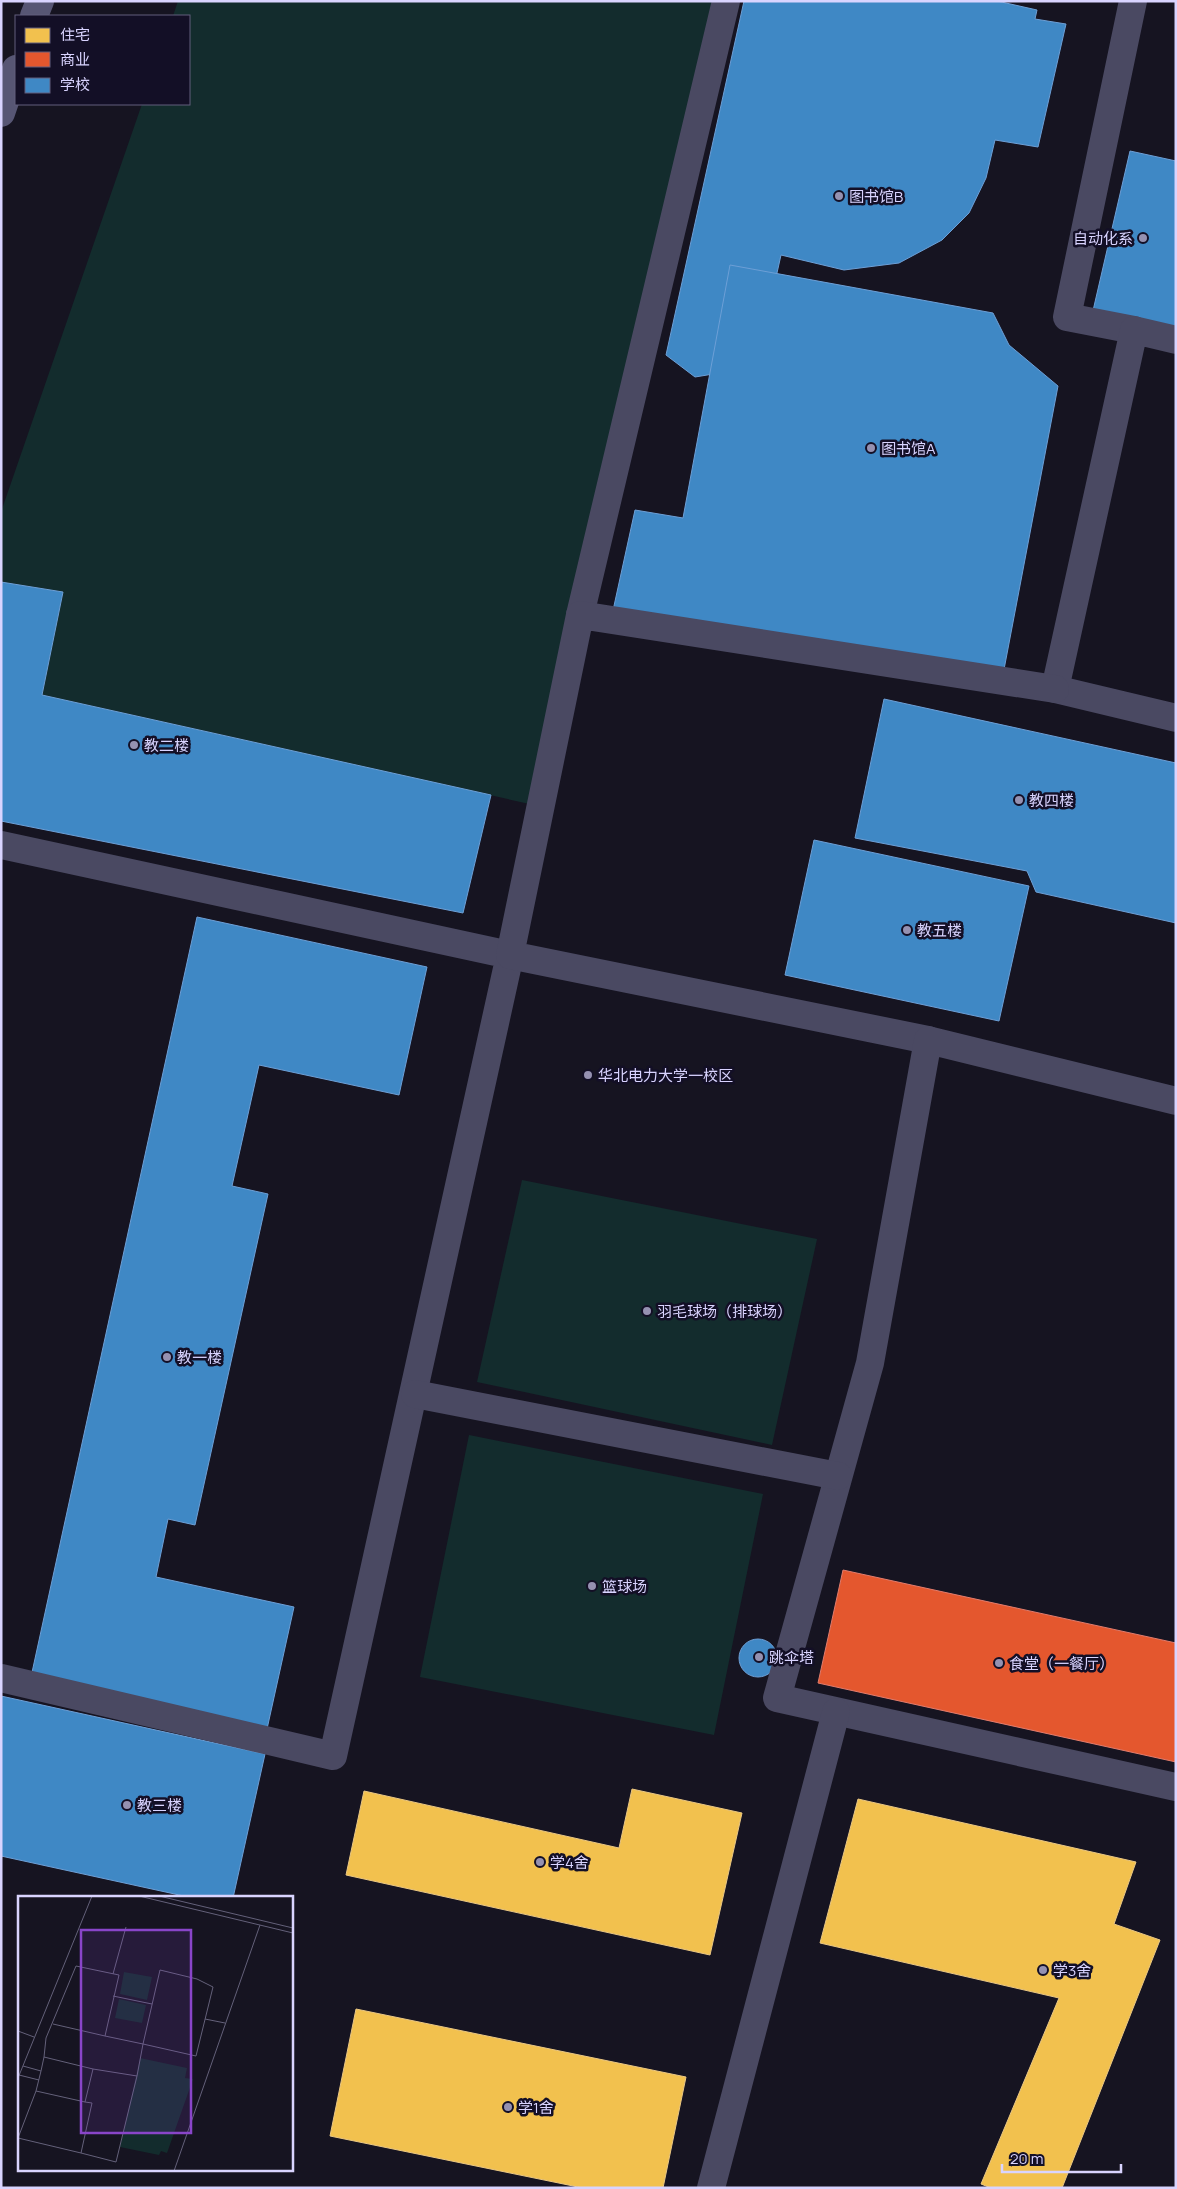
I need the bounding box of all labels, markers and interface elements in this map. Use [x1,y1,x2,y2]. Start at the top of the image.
legend [15,15,190,105]
text: 住宅 [60,24,90,45]
text: 商业 [60,49,90,70]
text: 学校 [60,74,90,95]
place label: 图书馆B [849,186,903,207]
marker: 图书馆B [833,190,845,202]
place label: 自动化系 [1073,228,1133,249]
marker: 自动化系 [1137,232,1149,244]
place label: 图书馆A [881,438,936,459]
marker: 图书馆A [865,442,877,454]
place label: 教二楼 [144,735,189,756]
marker: 教二楼 [128,739,140,751]
place label: 教四楼 [1029,790,1074,811]
marker: 教四楼 [1013,794,1025,806]
place label: 教五楼 [917,920,962,941]
marker: 教五楼 [901,924,913,936]
place label: 华北电力大学一校区 [598,1065,733,1086]
marker: 华北电力大学一校区 [582,1069,594,1081]
place label: 羽毛球场（排球场） [657,1301,792,1322]
marker: 羽毛球场（排球场） [641,1305,653,1317]
place label: 教一楼 [177,1347,222,1368]
marker: 教一楼 [161,1351,173,1363]
place label: 篮球场 [602,1576,647,1597]
marker: 篮球场 [586,1580,598,1592]
place label: 跳伞塔 [769,1647,814,1668]
marker: 跳伞塔 [753,1651,765,1663]
place label: 食堂（一餐厅） [1009,1653,1114,1674]
marker: 食堂（一餐厅） [993,1657,1005,1669]
place label: 教三楼 [137,1795,182,1816]
marker: 教三楼 [121,1799,133,1811]
place label: 学4舍 [550,1852,589,1873]
marker: 学4舍 [534,1856,546,1868]
inset map [18,1896,292,2172]
place label: 学3舍 [1053,1960,1091,1981]
marker: 学3舍 [1037,1964,1049,1976]
place label: 学1舍 [518,2097,554,2118]
marker: 学1舍 [502,2101,514,2113]
scale bar [1002,2142,1121,2174]
text: 20 m [1010,2148,1043,2169]

